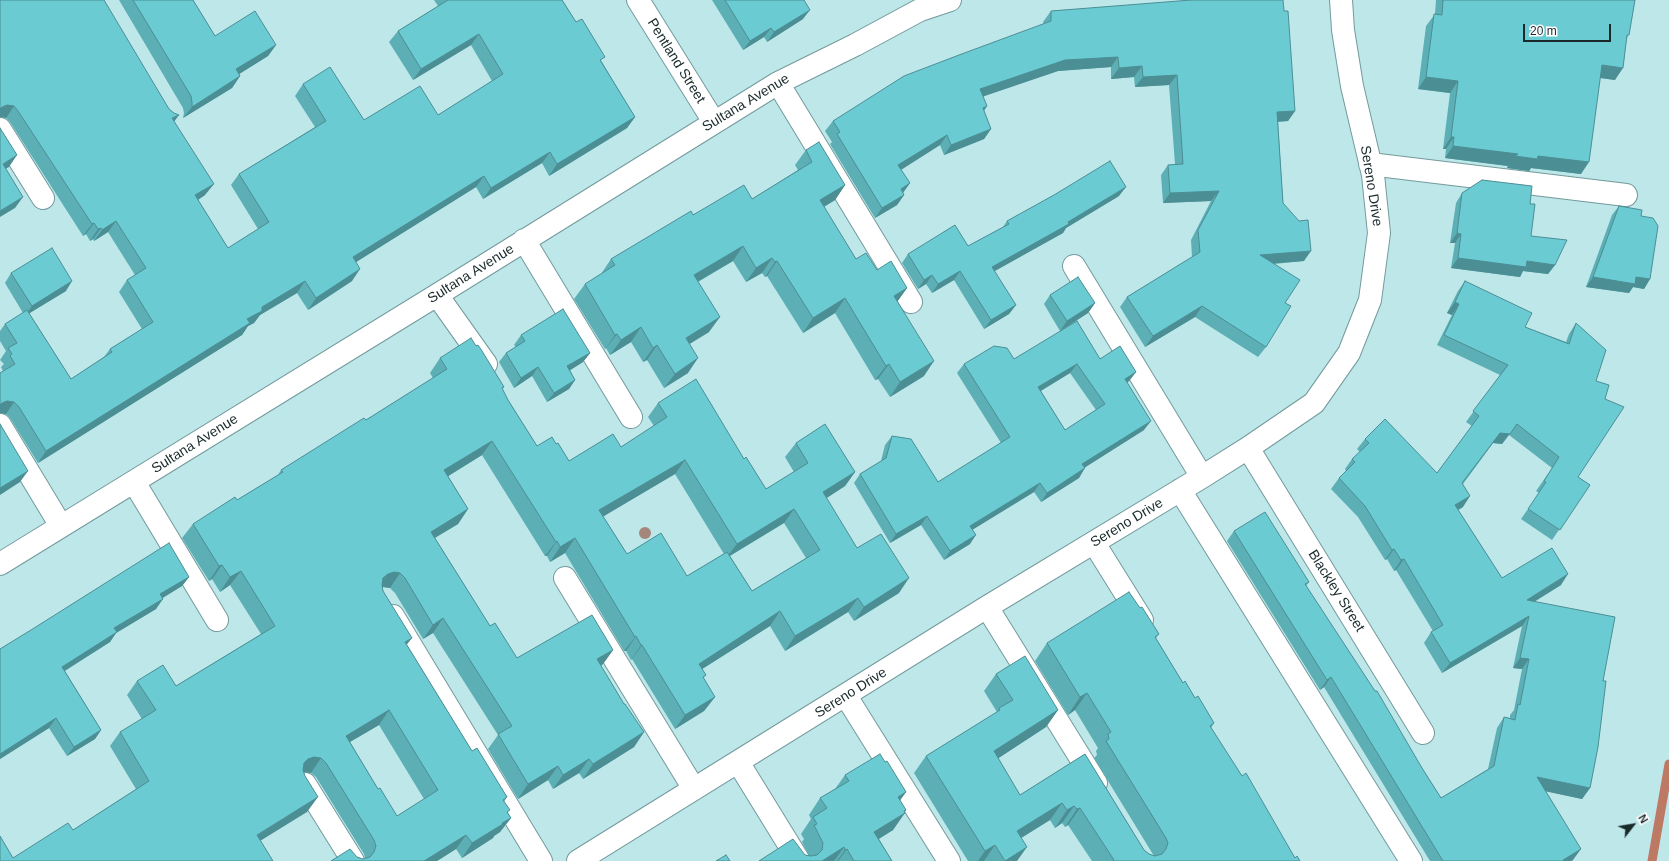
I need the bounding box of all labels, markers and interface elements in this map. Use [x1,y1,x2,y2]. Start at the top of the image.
street label: Pentland Street [643,16,709,106]
scale bar [1525,16,1613,42]
text: 20 m [1530,24,1557,38]
street label: Sultana Avenue [699,70,793,136]
street label: Sereno Drive [1356,144,1386,228]
street label: Sultana Avenue [425,241,517,307]
street label: Sultana Avenue [149,411,241,477]
street label: Sereno Drive [1088,495,1166,551]
street label: Blackley Street [1304,547,1368,635]
street label: Sereno Drive [812,664,890,722]
north arrow [1613,805,1653,845]
text: N [1636,812,1650,825]

